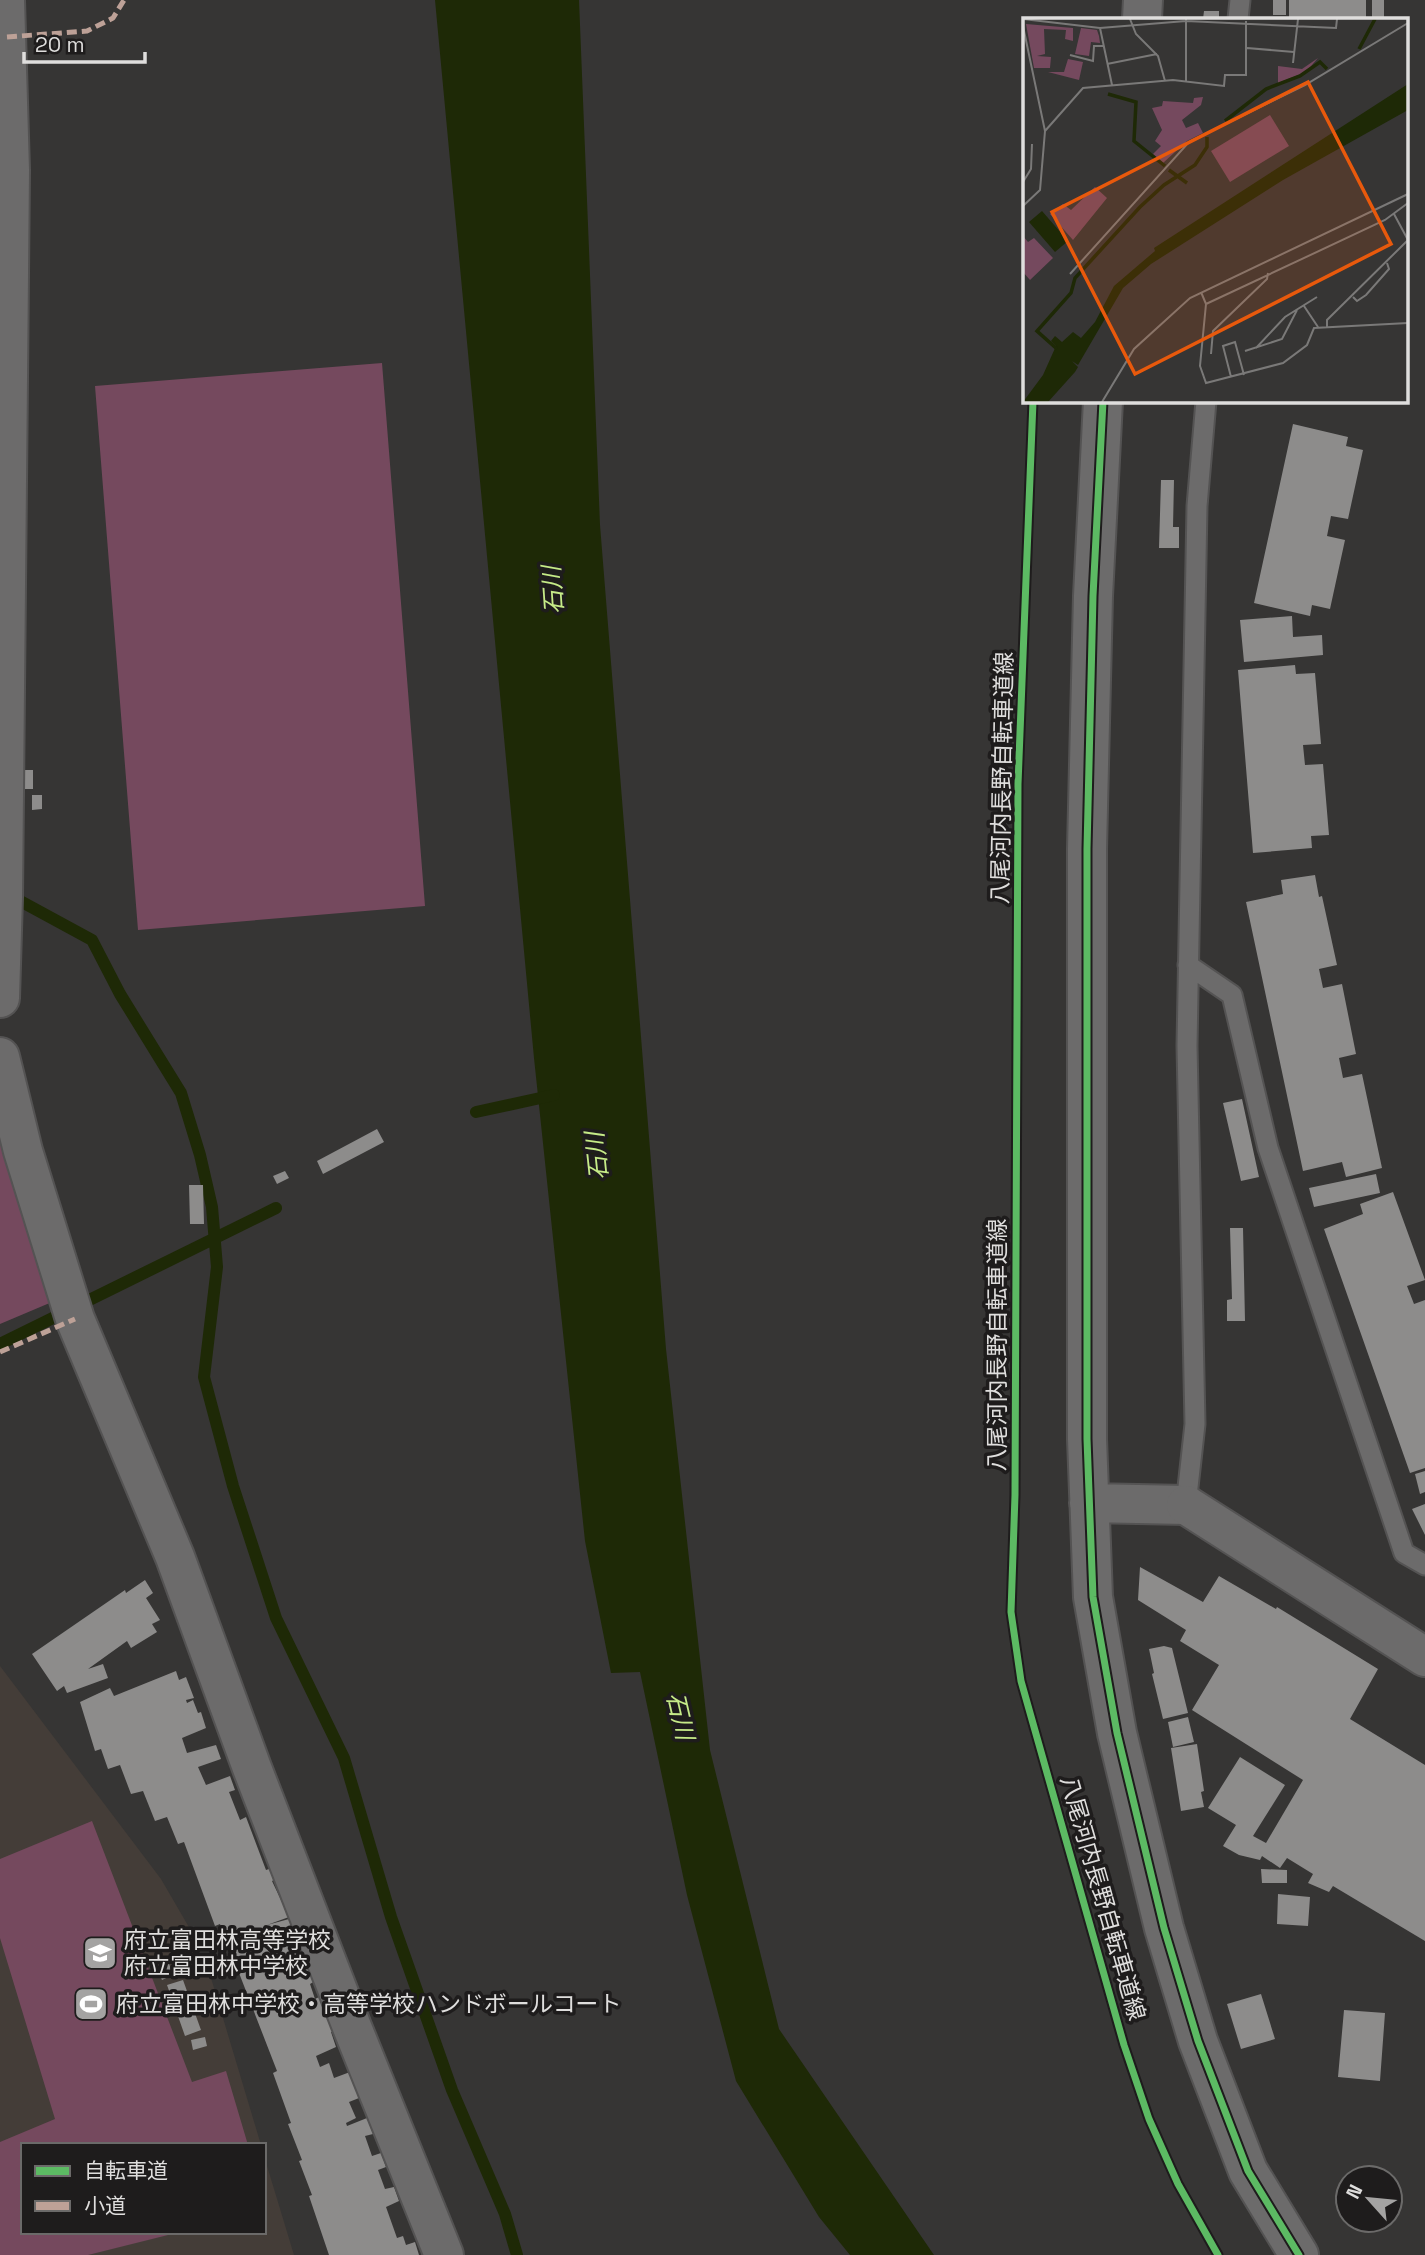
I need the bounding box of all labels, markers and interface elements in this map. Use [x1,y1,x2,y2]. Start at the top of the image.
inset map [1023,18,1408,402]
scale bar [24,21,145,65]
text: 20 m [35,31,85,58]
water label: 石川 [535,562,570,615]
street label: 八尾河内長野自転車道線 [985,651,1019,905]
water label: 石川 [578,1128,614,1182]
street label: 八尾河内長野自転車道線 [982,1219,1012,1472]
water label: 石川 [660,1689,702,1746]
street label: 八尾河内長野自転車道線 [1054,1772,1152,2024]
place label: 府立富田林高等学校 府立富田林中学校 [124,1925,331,1981]
school or university icon: 府立富田林高等学校 府立富田林中学校 [81,1934,119,1972]
sports icon: 府立富田林中学校・高等学校ハンドボールコート [72,1985,110,2023]
place label: 府立富田林中学校・高等学校ハンドボールコート [116,1989,622,2019]
legend [21,2143,266,2234]
text: 自転車道 [84,2157,168,2184]
north arrow [1334,2164,1404,2234]
text: N [1340,2180,1368,2203]
text: 小道 [84,2192,126,2219]

